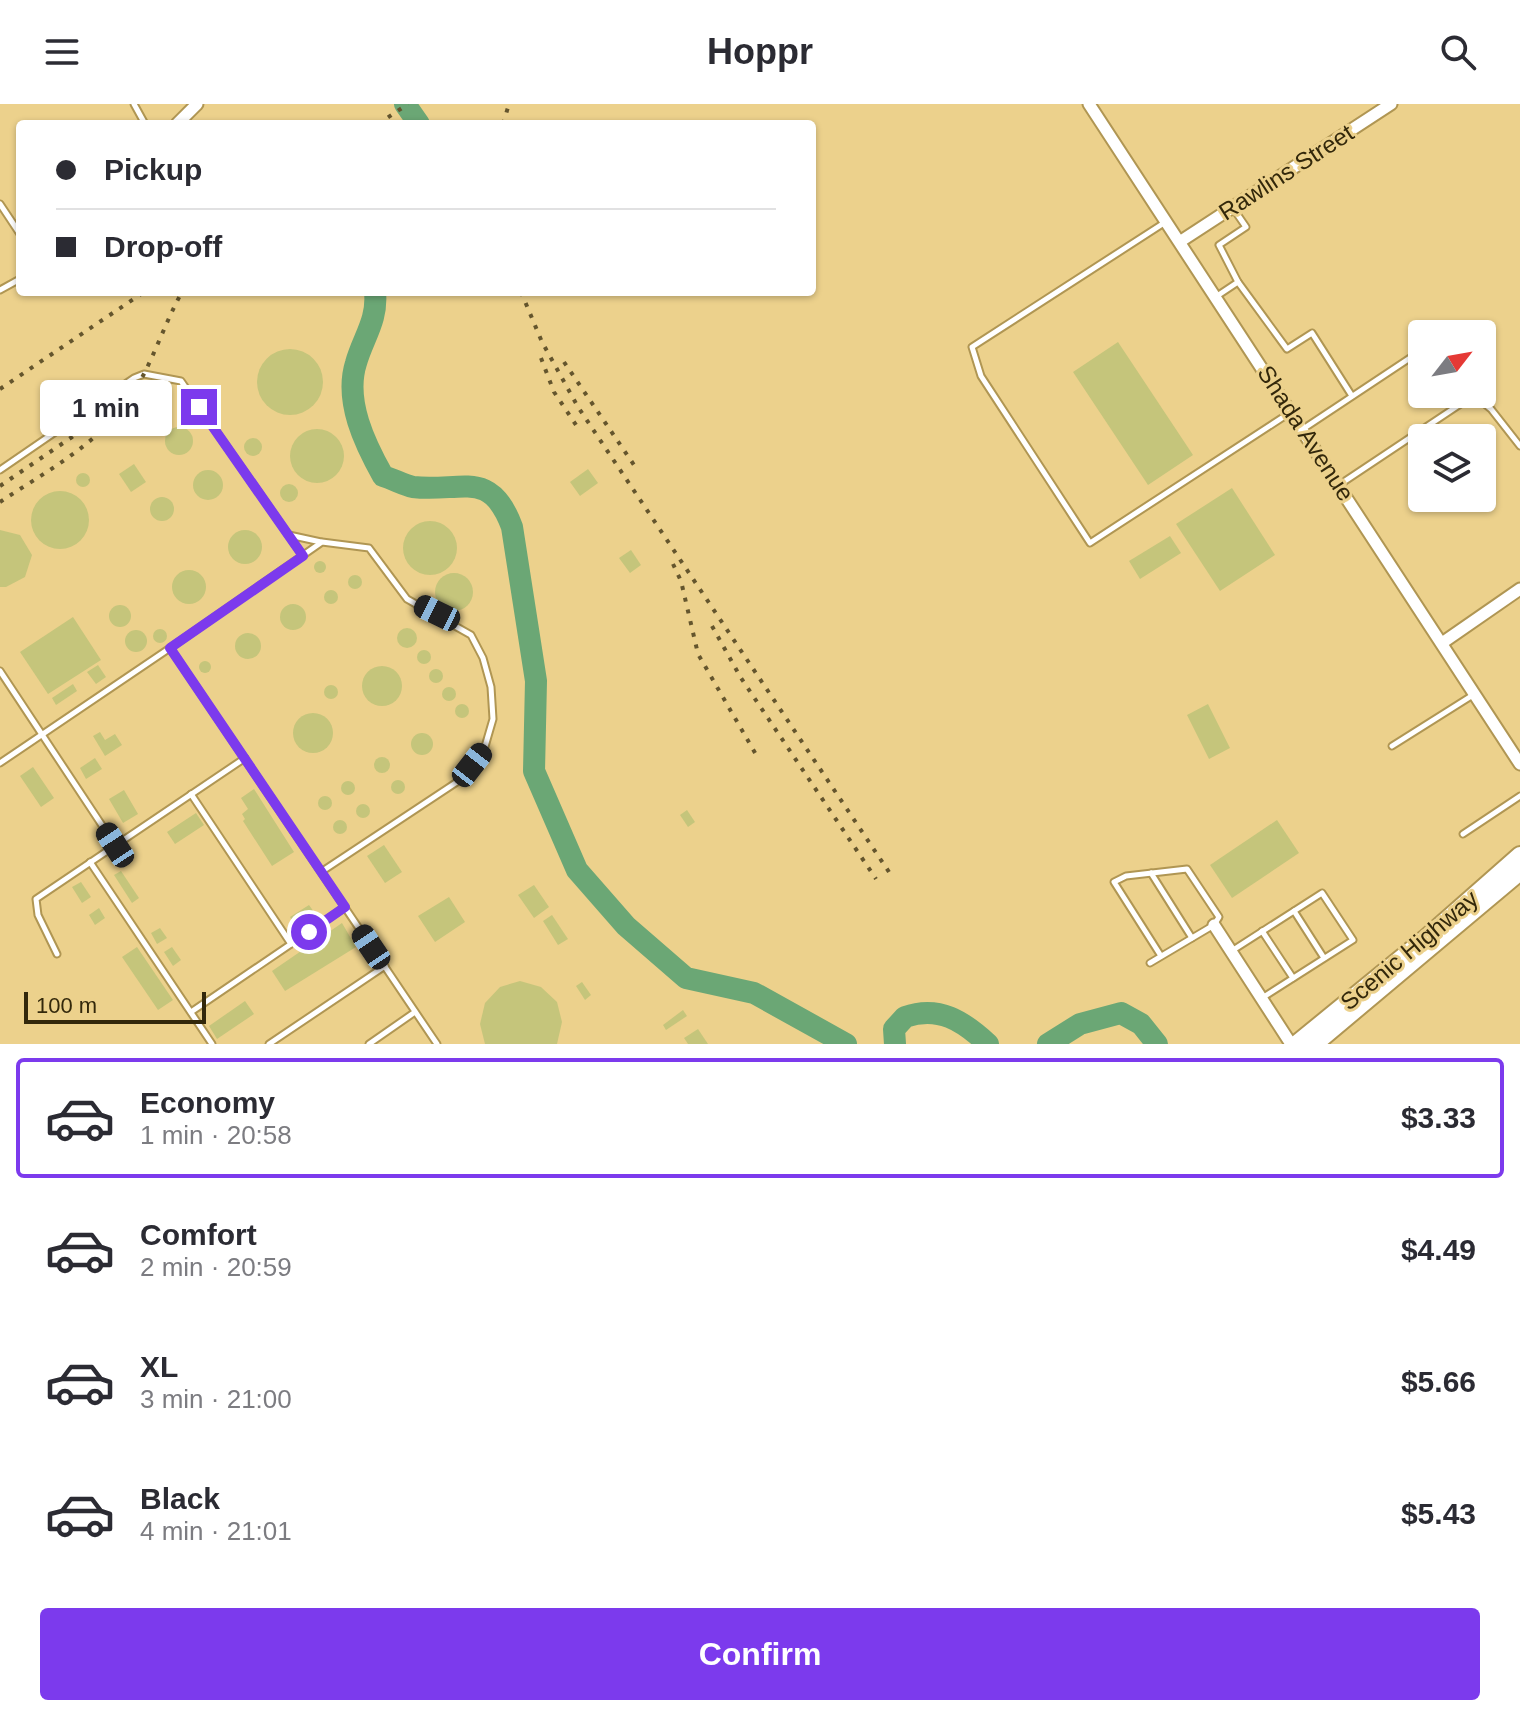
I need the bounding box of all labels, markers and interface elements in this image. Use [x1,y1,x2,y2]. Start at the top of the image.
icon: menu [40,30,84,74]
icon: search [1436,30,1480,74]
text: Hoppr [707,31,813,72]
street label: Rawlins Street [1214,118,1359,225]
text: Pickup [104,153,202,186]
text: Drop-off [104,230,222,263]
north arrow [1408,320,1496,408]
map controls [1408,320,1496,512]
street label: Shada Avenue [1252,360,1360,506]
callout: 1 min [39,379,171,435]
route end [181,389,217,425]
text: 1 min [72,393,140,423]
button: layers [1408,424,1496,512]
car [410,592,464,634]
car [448,739,496,791]
car [92,818,138,872]
street label: Scenic Highway [1335,885,1483,1015]
route start [291,914,327,950]
car [348,920,394,974]
scale bar [24,988,206,1024]
text: 100 m [36,993,97,1018]
icon: car [44,1082,116,1154]
text: Economy [140,1086,275,1119]
text: $3.33 [1401,1101,1476,1134]
text: 1 min · 20:58 [140,1120,292,1150]
icon: car [44,1214,116,1286]
text: Comfort [140,1218,257,1251]
text: $4.49 [1401,1233,1476,1266]
text: 2 min · 20:59 [140,1252,292,1282]
icon: car [44,1346,116,1418]
text: XL [140,1350,178,1383]
text: $5.66 [1401,1365,1476,1398]
text: 3 min · 21:00 [140,1384,292,1414]
icon: car [44,1478,116,1550]
text: Black [140,1482,220,1515]
text: $5.43 [1401,1497,1476,1530]
text: 4 min · 21:01 [140,1516,292,1546]
button: Confirm [40,1608,1480,1700]

